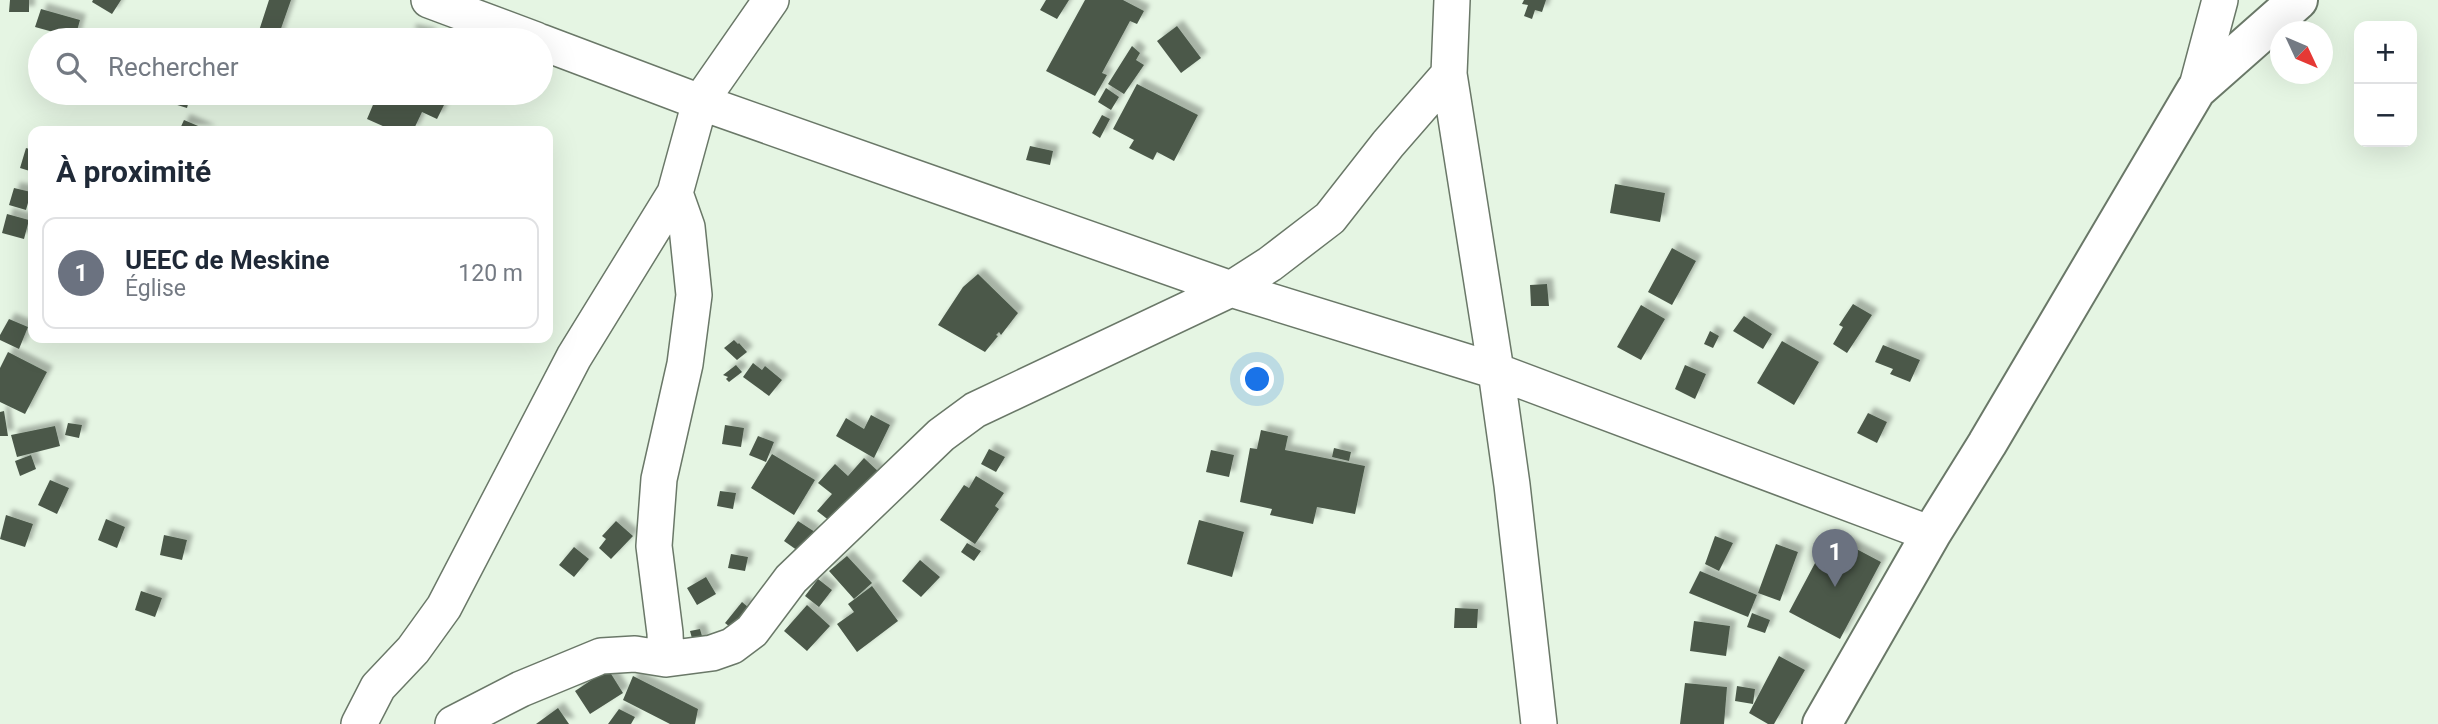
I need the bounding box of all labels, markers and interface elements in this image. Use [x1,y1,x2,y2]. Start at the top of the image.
north arrow [2270,21,2333,84]
map controls [2354,21,2417,147]
button: + [2354,21,2417,84]
search box [28,28,553,105]
icon: search [52,48,90,86]
text: Rechercher [108,52,239,82]
button: − [2354,84,2417,147]
text: À proximité [56,154,211,189]
text: UEEC de Meskine [125,245,330,275]
text: 1 [74,260,88,287]
text: 120 m [458,260,523,287]
text: Église [125,275,186,302]
your location [1240,362,1274,396]
pin: 1 [1812,529,1858,587]

